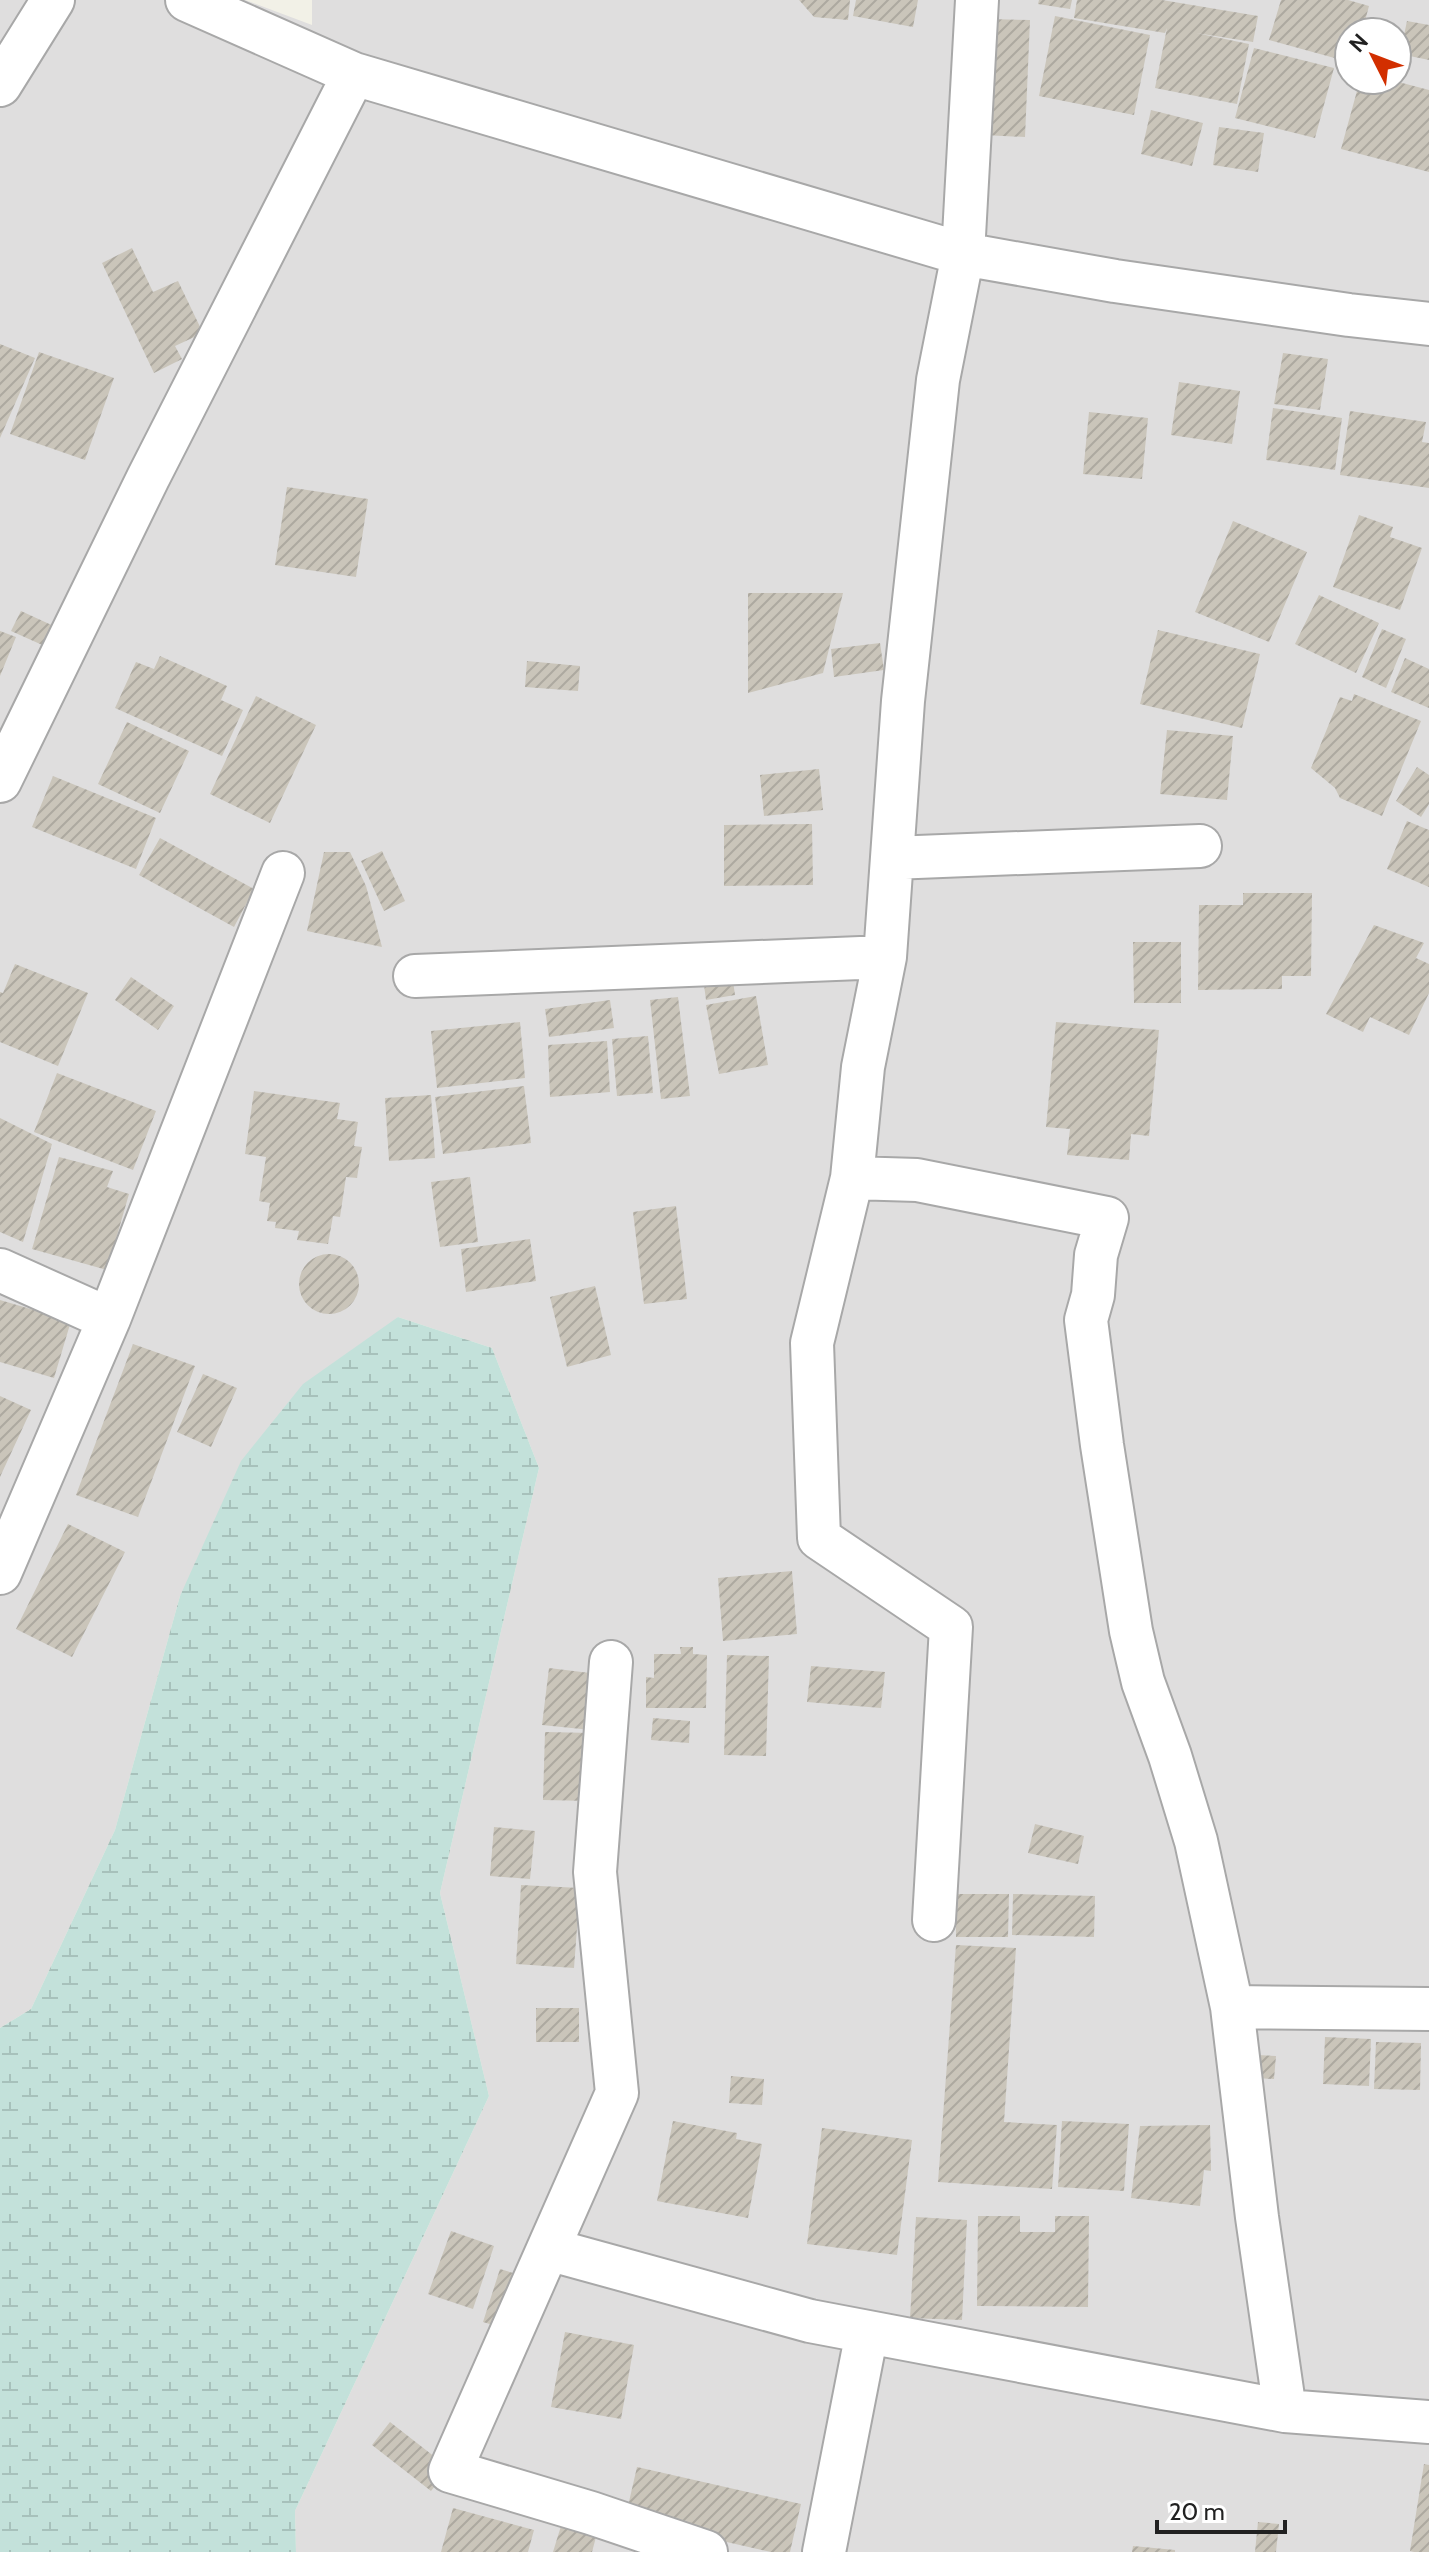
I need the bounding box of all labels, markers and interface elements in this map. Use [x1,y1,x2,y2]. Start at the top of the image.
north arrow [1333,16,1413,96]
text: N [1343,28,1374,58]
scale bar [1157,2484,1285,2534]
text: 20 m [1169,2497,1225,2526]

